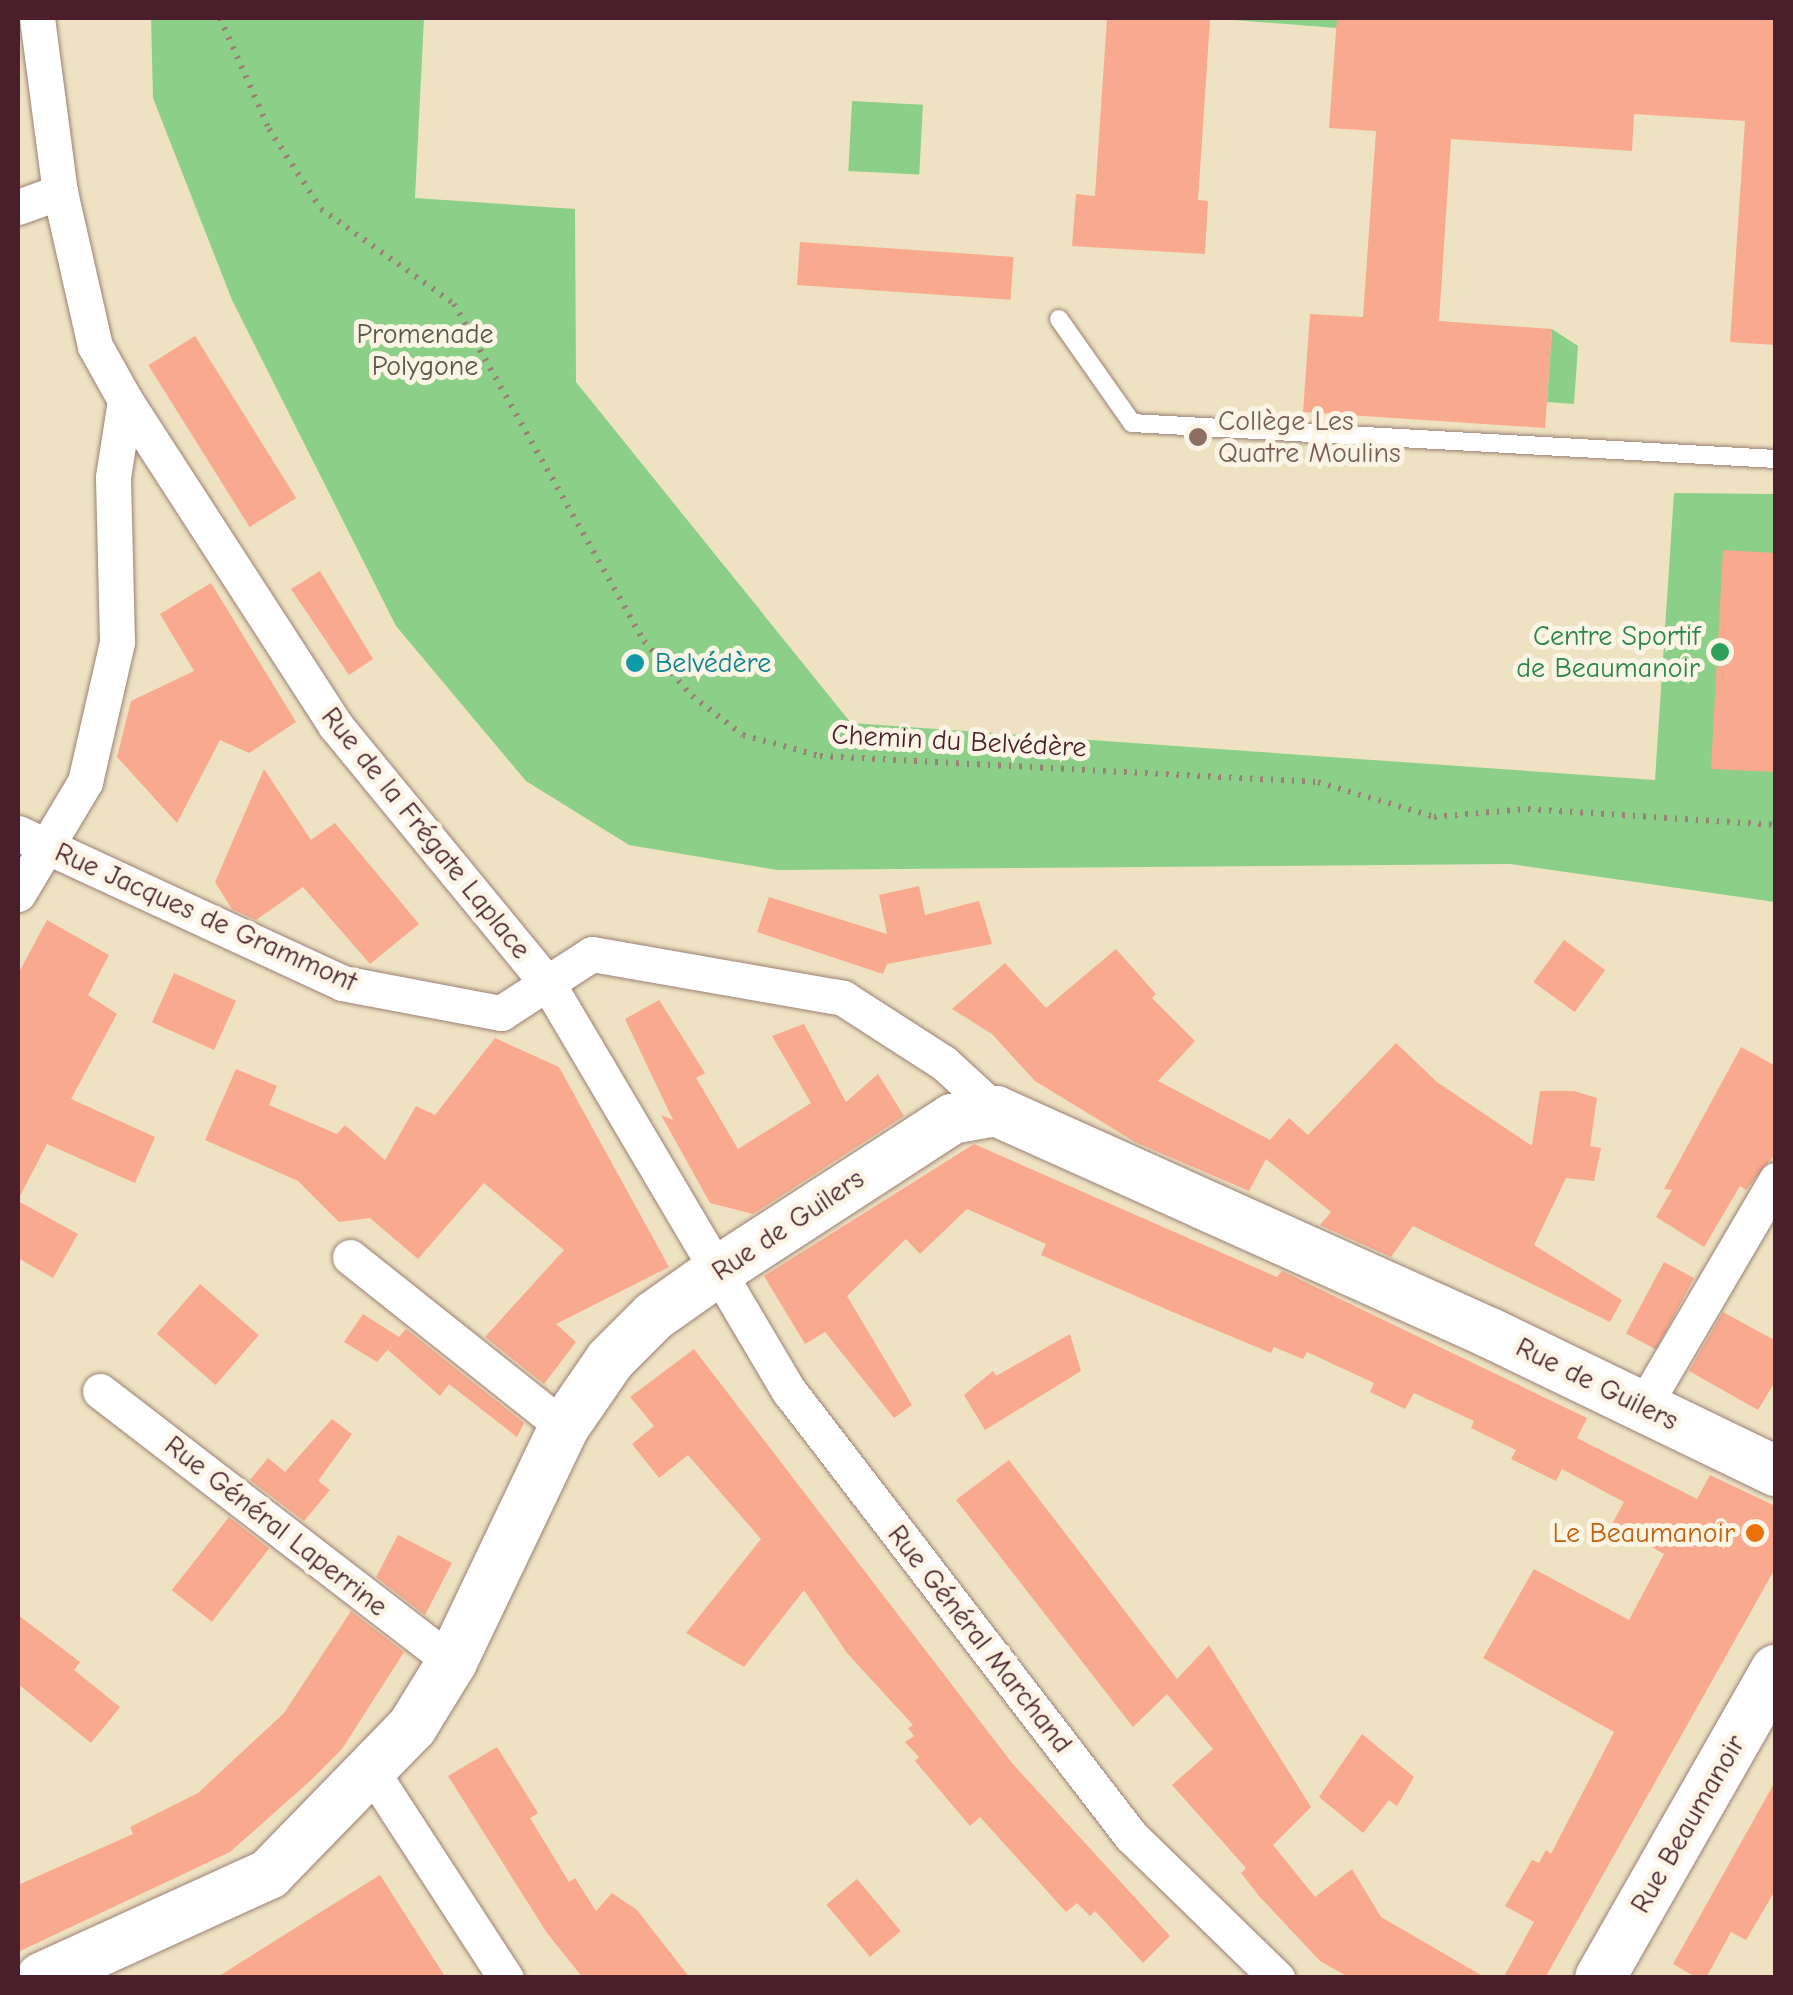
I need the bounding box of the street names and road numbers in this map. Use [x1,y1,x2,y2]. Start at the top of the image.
street label: Rue de la Frégate Laplace [314,700,538,966]
street label: Chemin du Belvédère [831,718,1087,764]
street label: Rue Jacques de Grammont [50,835,362,999]
street label: Rue de Guilers [706,1162,870,1288]
street label: Rue de Guilers [1510,1330,1684,1438]
street label: Rue Général Laperrine [158,1429,394,1623]
street label: Rue Général Marchand [881,1518,1079,1760]
street label: Rue Beaumanoir [1623,1729,1753,1919]

